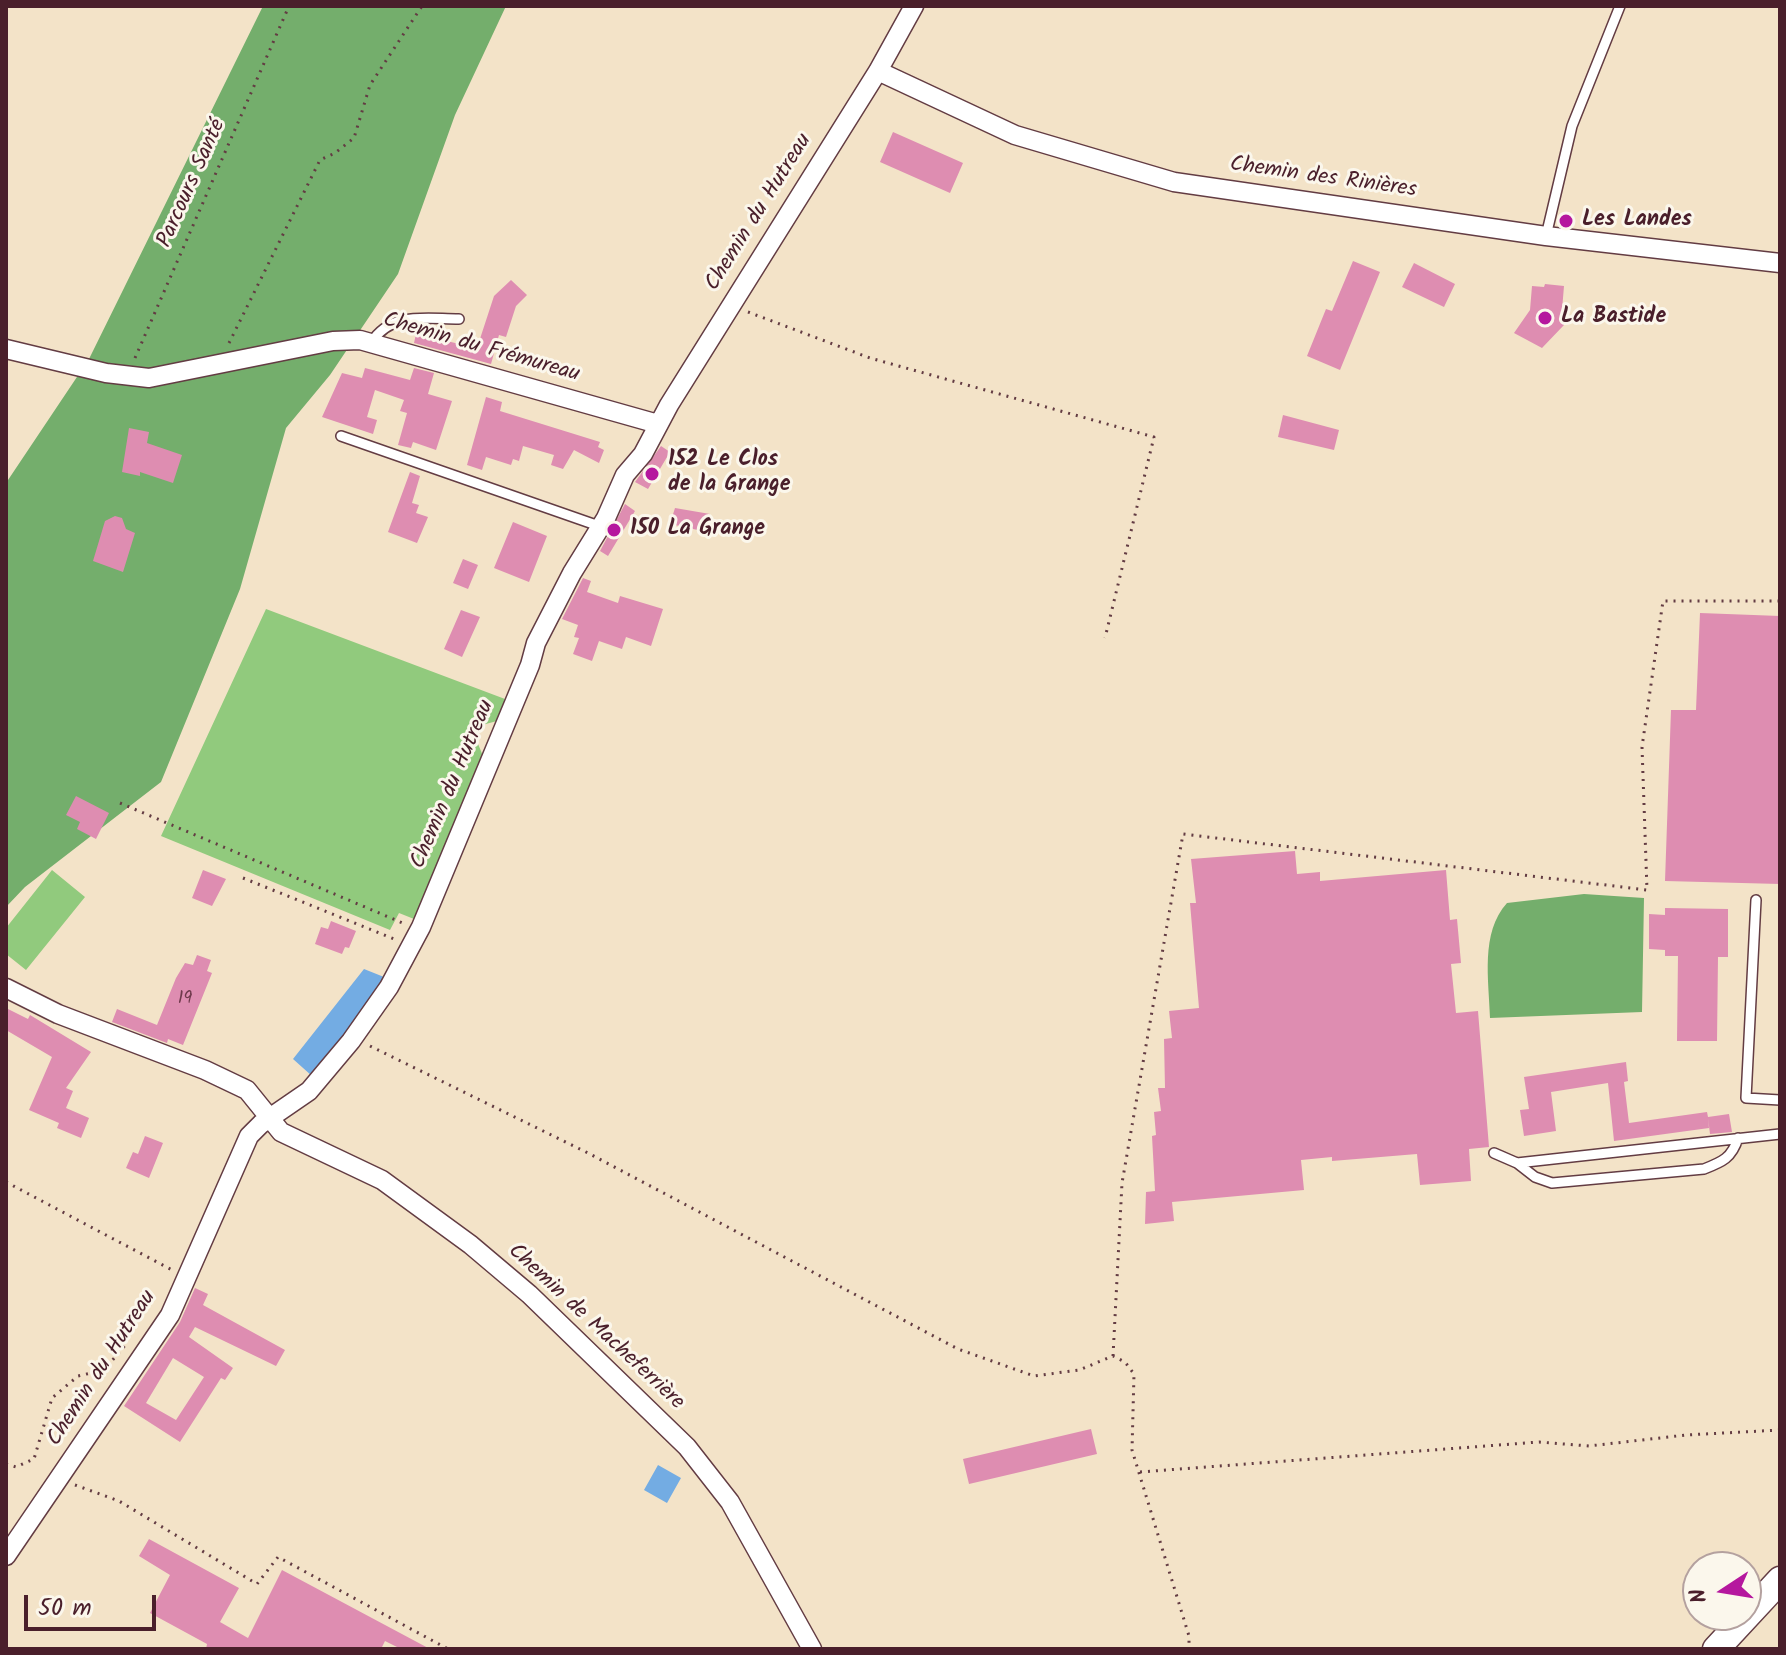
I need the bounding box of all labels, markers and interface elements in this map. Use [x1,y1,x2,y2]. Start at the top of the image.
street label: Parcours Santé [153,116,233,252]
street label: Chemin du Hutreau [701,129,819,297]
street label: Chemin des Rinières [1228,153,1418,205]
place label: Les Landes [1582,208,1692,234]
marker: Les Landes [1557,212,1575,230]
place label: La Bastide [1561,305,1666,331]
street label: Chemin du Frémureau [380,308,582,390]
marker: La Bastide [1536,309,1554,327]
place label: 152 Le Clos de la Grange [668,448,790,500]
marker: 152 Le Clos de la Grange [643,465,661,483]
place label: 150 La Grange [630,517,765,543]
marker: 150 La Grange [605,521,623,539]
street label: Chemin du Hutreau [407,697,501,873]
house number: 19 [178,989,192,1011]
street label: Chemin de Macheferrière [501,1239,689,1417]
street label: Chemin du Hutreau [43,1286,163,1452]
north arrow [1682,1551,1762,1631]
scale bar [28,1579,160,1629]
text: N [1681,1585,1719,1606]
text: 50 m [38,1589,92,1628]

